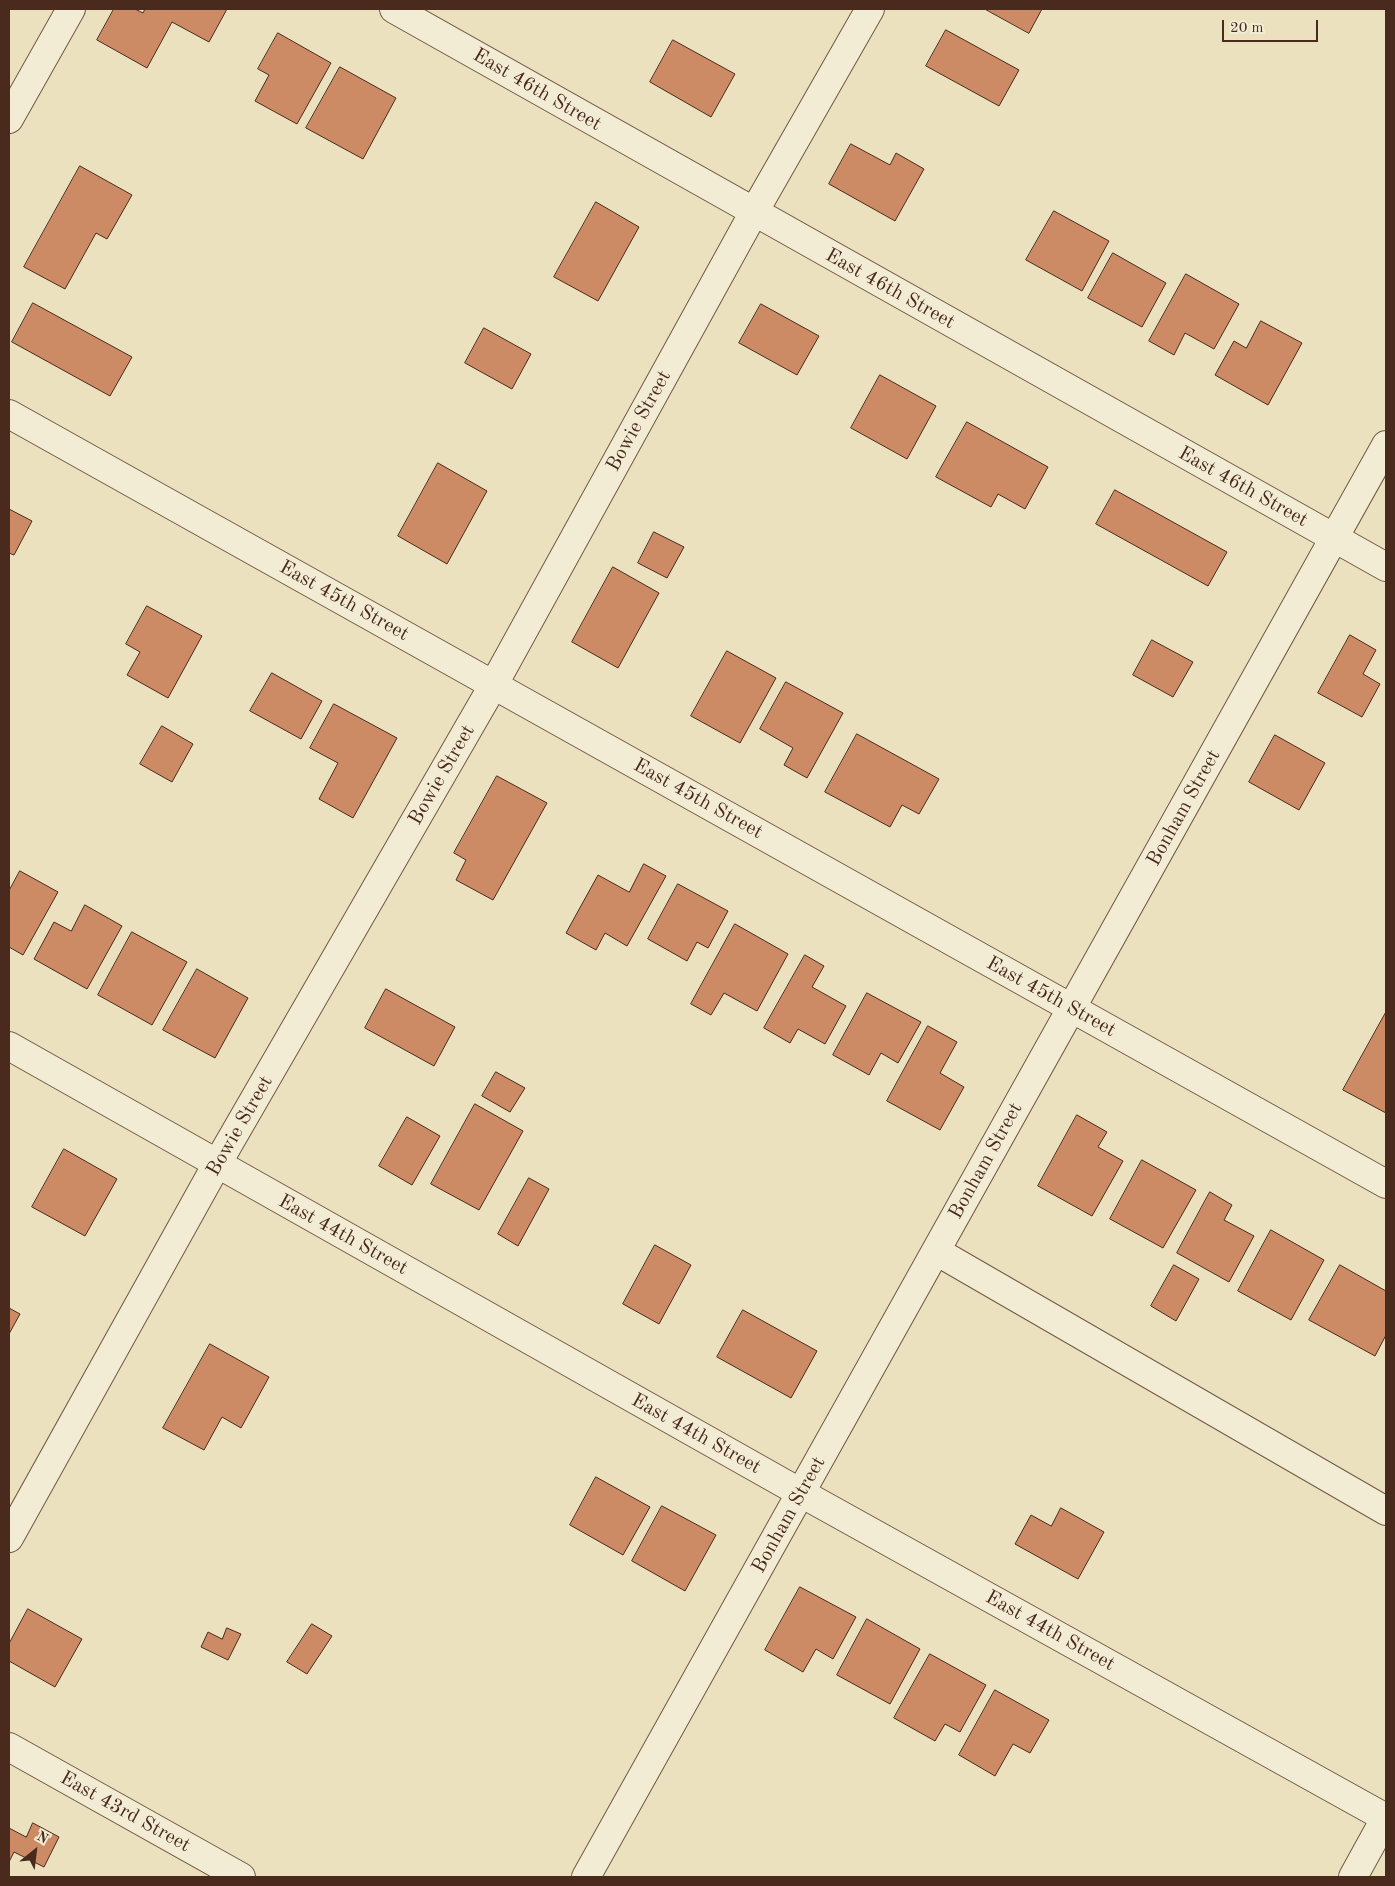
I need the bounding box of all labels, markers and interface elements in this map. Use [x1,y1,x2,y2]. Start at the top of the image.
scale bar [1225,10,1321,42]
text: 20 m [1230,21,1264,36]
street label: East 46th Street [468,43,606,137]
street label: East 46th Street [821,243,959,335]
street label: Bowie Street [601,366,677,476]
street label: East 46th Street [1174,441,1312,533]
street label: East 45th Street [275,555,413,647]
street label: Bowie Street [404,720,480,830]
street label: Bonham Street [1142,745,1226,871]
street label: East 45th Street [629,753,767,845]
street label: East 45th Street [982,951,1120,1043]
street label: Bowie Street [202,1071,278,1181]
street label: Bonham Street [944,1098,1028,1224]
street label: East 44th Street [274,1189,412,1281]
street label: East 44th Street [627,1388,765,1480]
street label: Bonham Street [747,1452,831,1578]
street label: East 44th Street [981,1585,1119,1677]
street label: East 43rd Street [56,1766,194,1858]
north arrow [10,1826,60,1876]
text: N [34,1829,50,1847]

